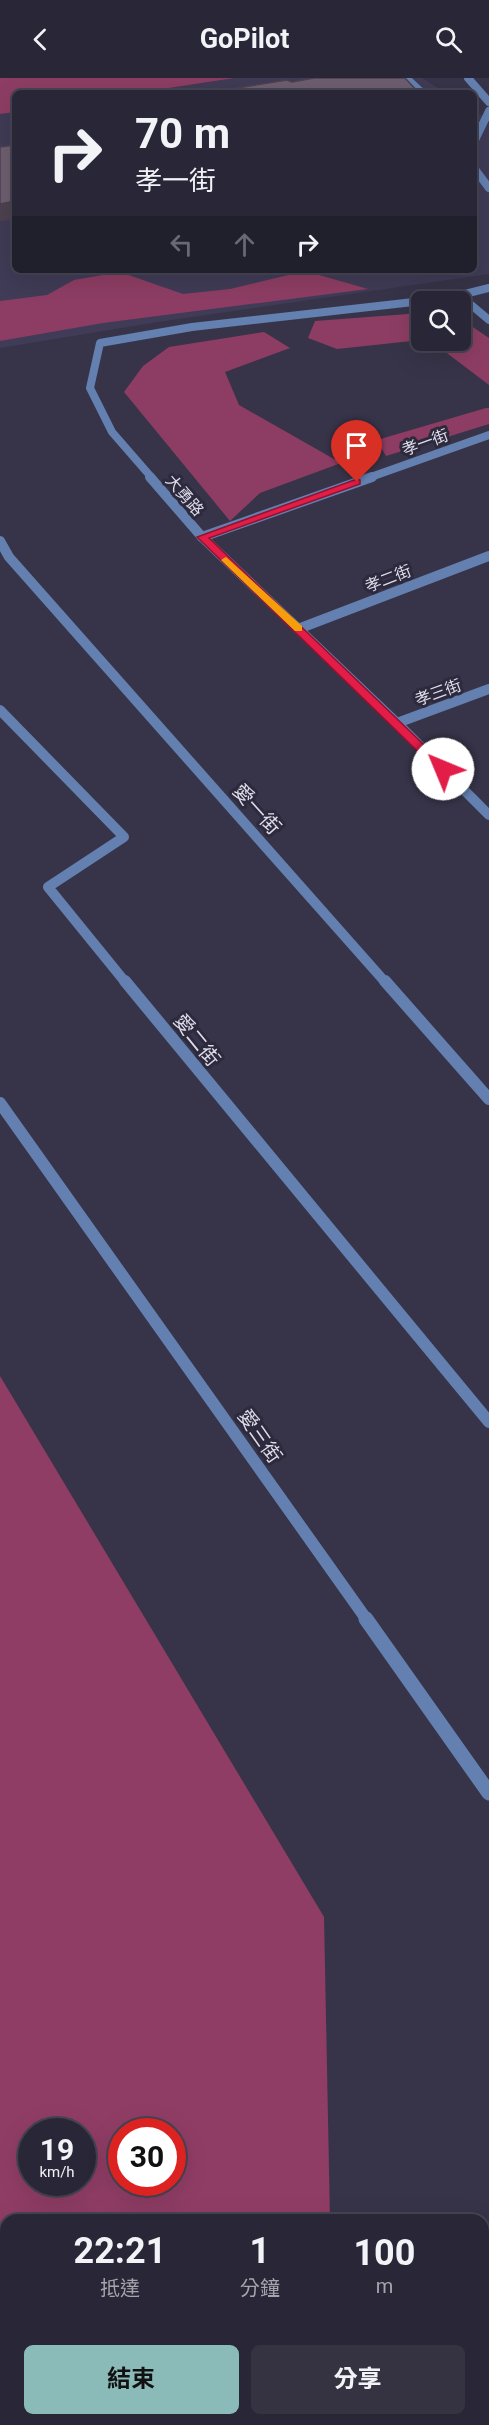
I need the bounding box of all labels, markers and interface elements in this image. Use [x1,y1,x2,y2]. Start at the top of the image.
icon: back [24,23,57,56]
text: GoPilot [200,23,289,55]
icon: search [432,23,465,56]
text: 70 m [135,109,230,158]
icon: right [36,114,114,192]
text: 孝一街 [135,165,216,197]
icon: left [165,228,198,261]
icon: ahead [228,228,261,261]
icon: right [291,228,324,261]
map controls [411,291,471,351]
button: search [411,291,471,351]
pin [331,420,382,482]
street label: 孝一街 [399,425,451,460]
icon: arrive [340,429,373,462]
street label: 大勇路 [162,471,208,520]
street label: 孝二街 [362,561,414,596]
street label: 孝三街 [412,675,464,710]
position arrow [411,737,475,801]
street label: 愛一街 [228,779,286,839]
street label: 愛二街 [169,1009,225,1071]
street label: 愛三街 [233,1405,287,1467]
speed limit sign: 30 [108,2118,186,2196]
text: 19 [40,2132,74,2167]
text: km/h [39,2163,75,2181]
text: 22:21 [74,2230,166,2272]
text: 1 [250,2230,270,2272]
text: 100 [353,2232,415,2274]
text: m [376,2274,393,2298]
text: 抵達 [100,2276,140,2300]
text: 分鐘 [240,2276,280,2300]
button: 結束 [24,2345,239,2414]
button: 分享 [251,2345,465,2414]

